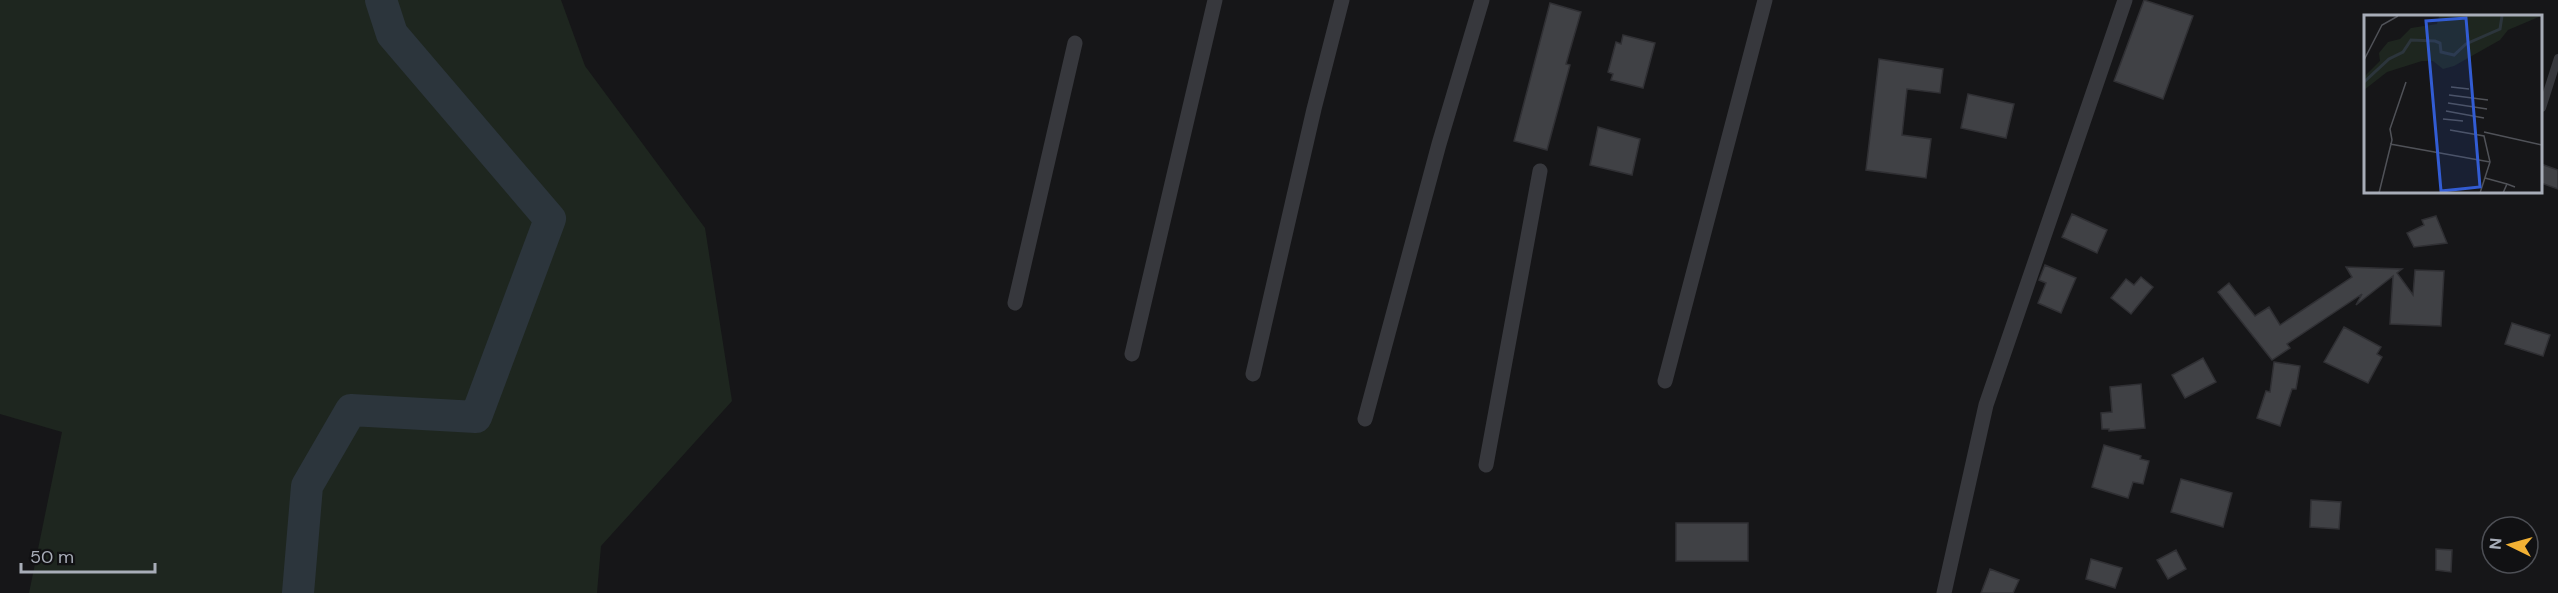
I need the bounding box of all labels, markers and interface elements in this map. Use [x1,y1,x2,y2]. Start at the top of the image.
inset map [2364,15,2543,194]
north arrow [2480,515,2540,575]
scale bar [21,536,154,574]
text: N [2485,537,2507,550]
text: 50 m [30,545,74,569]

